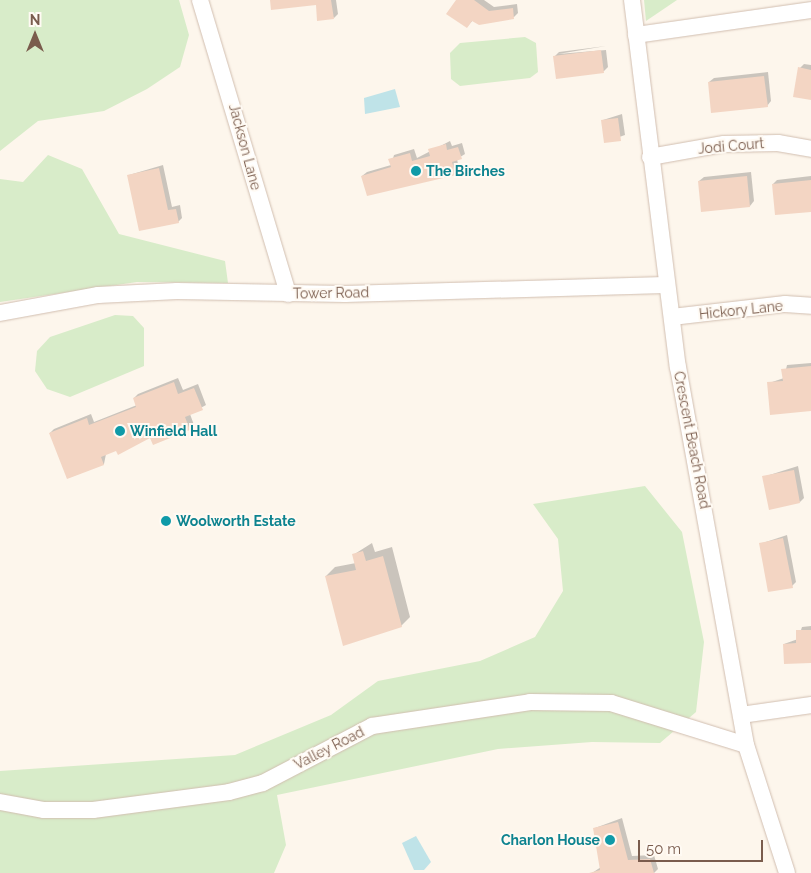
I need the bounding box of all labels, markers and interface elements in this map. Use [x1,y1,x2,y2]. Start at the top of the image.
north arrow [10,10,60,60]
text: N [30,12,40,28]
street label: Jackson Lane [225,102,265,192]
street label: Jodi Court [697,135,765,157]
place label: The Birches [426,163,505,179]
marker: The Birches [410,165,422,177]
street label: Tower Road [293,284,369,302]
street label: Hickory Lane [698,297,784,323]
street label: Crescent Beach Road [670,370,714,510]
place label: Winfield Hall [130,423,217,439]
marker: Winfield Hall [114,425,126,437]
place label: Woolworth Estate [176,513,296,529]
marker: Woolworth Estate [160,515,172,527]
street label: Valley Road [291,723,367,773]
scale bar [641,830,766,862]
place label: Charlon House [501,832,600,848]
marker: Charlon House [604,834,616,846]
text: 50 m [646,840,681,858]

